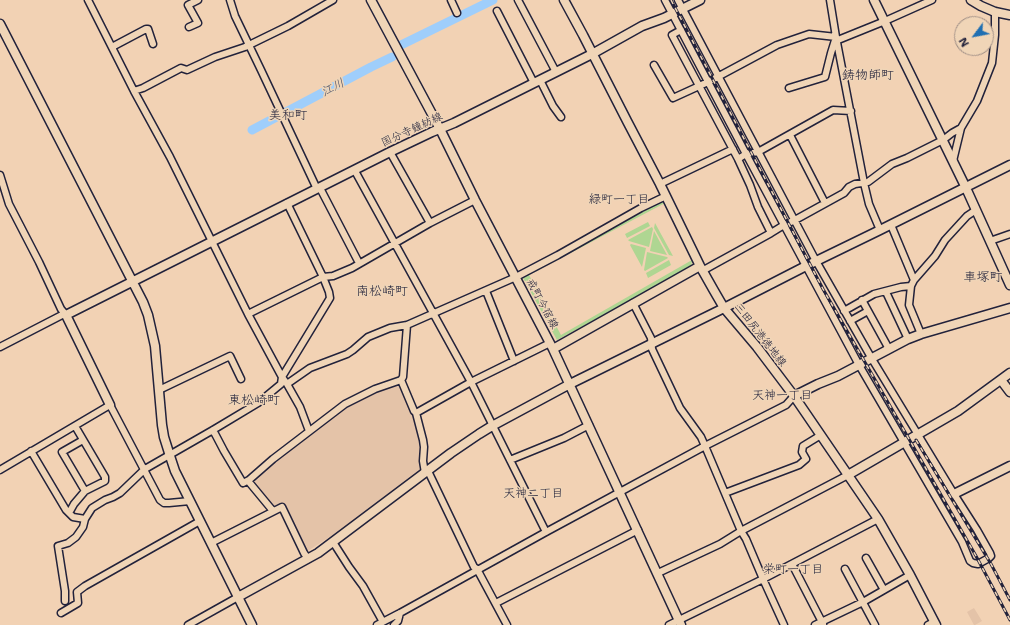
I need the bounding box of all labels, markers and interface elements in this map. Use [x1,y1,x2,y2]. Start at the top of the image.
north arrow [954,16,994,56]
text: N [956,34,973,50]
district label: 鋳物師町 [842,68,894,84]
water label: 江川 [319,76,347,100]
district label: 美和町 [269,108,307,124]
street label: 国分寺鐘紡線 [379,110,445,150]
district label: 緑町一丁目 [589,193,649,207]
district label: 車塚町 [964,270,1002,286]
street label: 戒町今宿線 [523,277,561,331]
district label: 南松崎町 [356,284,408,300]
street label: 三田尻港徳地線 [731,301,789,369]
district label: 天神一丁目 [752,389,812,403]
district label: 東松崎町 [228,393,280,409]
district label: 天神二丁目 [503,487,563,501]
district label: 栄町一丁目 [763,563,823,577]

